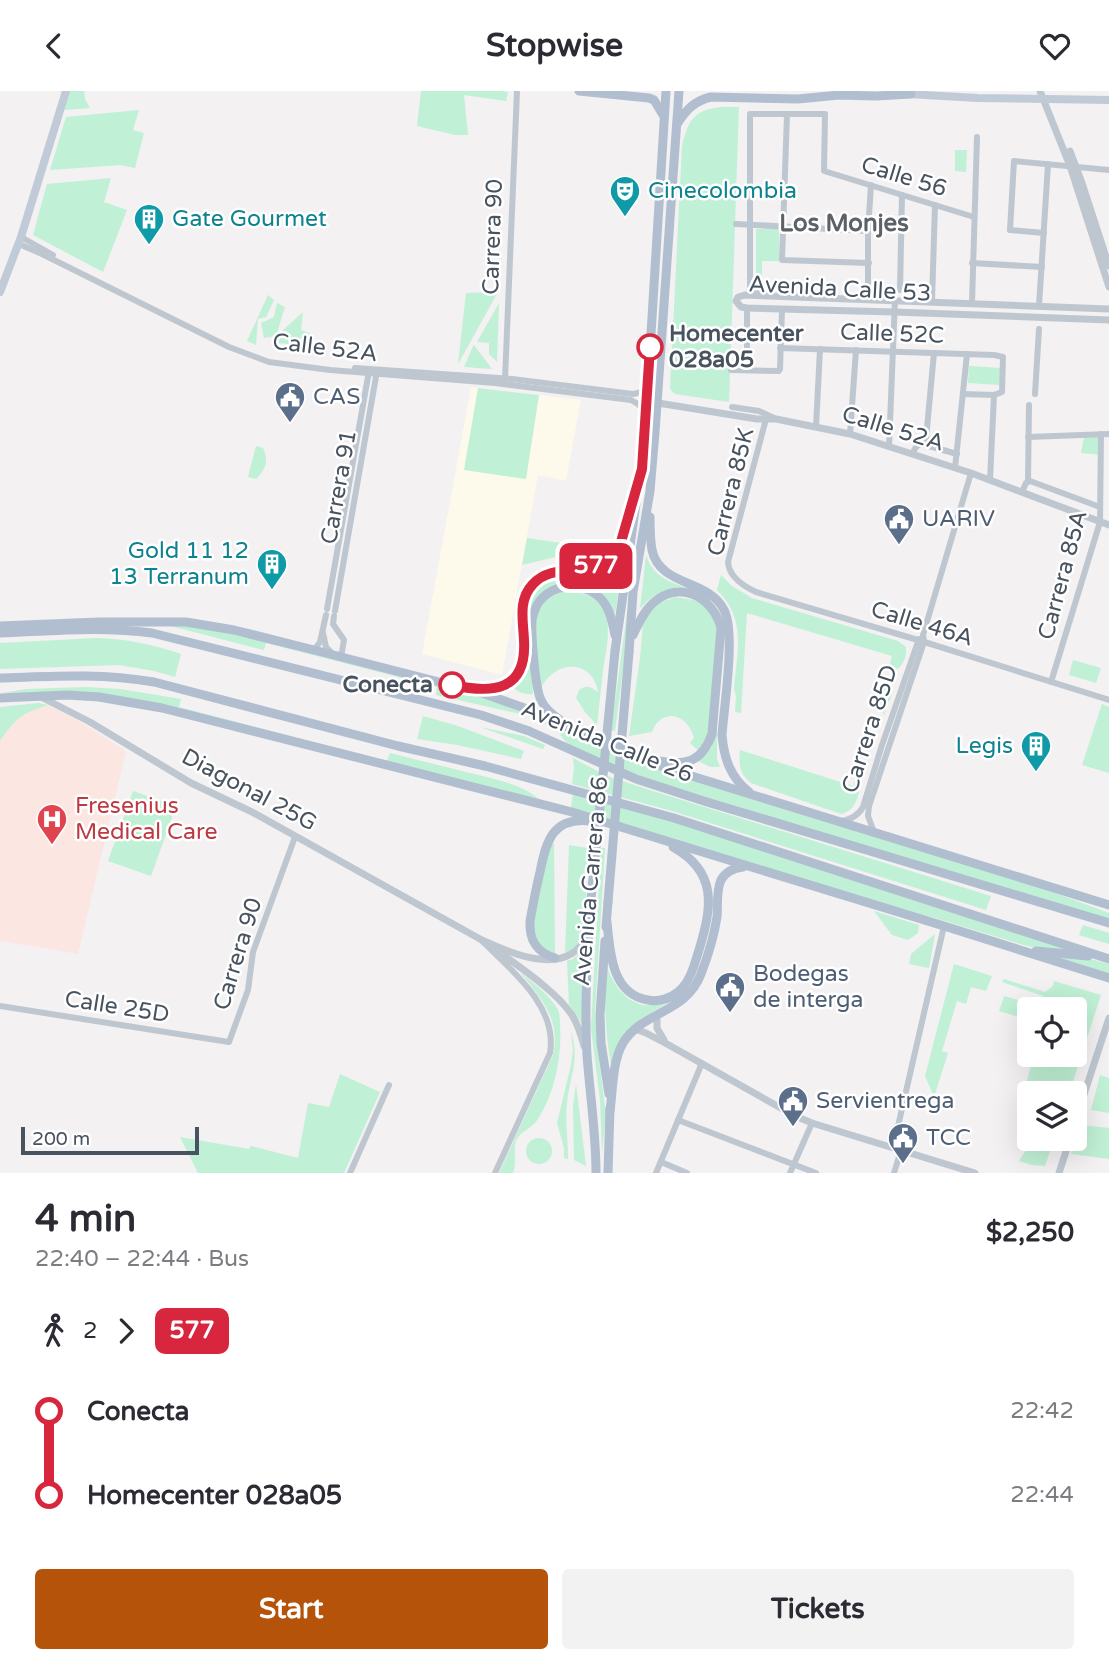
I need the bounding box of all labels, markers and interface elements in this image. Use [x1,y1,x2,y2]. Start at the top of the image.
icon: back [35,27,73,65]
text: Stopwise [486,27,623,65]
icon: heart [1036,27,1074,65]
street label: Calle 56 [858,151,950,203]
theatre icon: Cinecolombia [608,174,642,218]
place label: Cinecolombia [648,177,797,205]
street label: Carrera 90 [477,179,509,295]
building icon: Gate Gourmet [132,202,166,246]
place label: Gate Gourmet [172,205,327,233]
district label: Los Monjes [779,209,909,238]
street label: Avenida Calle 53 [748,270,932,308]
street label: Calle 52C [839,318,945,350]
place label: Homecenter 028a05 [669,320,805,374]
street label: Calle 52A [271,328,379,368]
marker: Homecenter 028a05 [637,334,663,360]
public building icon: CAS [273,380,307,424]
place label: CAS [313,383,360,411]
street label: Calle 52A [838,400,948,458]
street label: Carrera 85K [702,425,760,559]
street label: Carrera 91 [315,428,363,546]
public building icon: UARIV [882,502,916,546]
place label: UARIV [922,505,995,533]
street label: Carrera 85A [1032,507,1094,643]
place label: Gold 11 12 13 Terranum [109,537,249,591]
line badge: 577 [556,543,636,589]
building icon: Gold 11 12 13 Terranum [255,547,289,591]
text: 577 [573,551,619,580]
street label: Calle 46A [867,595,977,653]
street label: Carrera 85D [836,661,904,797]
place label: Conecta [342,671,433,699]
marker: Conecta [439,672,465,698]
street label: Avenida Calle 26 [517,695,697,789]
building icon: Legis [1019,729,1053,773]
place label: Legis [955,732,1013,760]
street label: Diagonal 25G [177,743,321,837]
street label: Avenida Carrera 86 [568,775,614,987]
place label: Fresenius Medical Care [75,792,217,846]
hospital icon: Fresenius Medical Care [35,802,69,846]
street label: Carrera 90 [208,895,268,1013]
place label: Bodegas de interga [753,960,864,1014]
public building icon: Bodegas de interga [713,970,747,1014]
street label: Calle 25D [63,985,171,1029]
map controls [1017,997,1087,1151]
button: locate [1017,997,1087,1067]
button: layers [1017,1081,1087,1151]
public building icon: Servientrega [776,1084,810,1128]
place label: Servientrega [816,1087,954,1115]
public building icon: TCC [886,1121,920,1165]
scale bar [21,1124,200,1156]
place label: TCC [926,1124,971,1152]
text: 200 m [32,1128,90,1150]
text: 4 min [35,1196,136,1242]
text: $2,250 [986,1217,1074,1248]
text: 22:40 – 22:44 · Bus [35,1245,249,1273]
icon: walk [35,1312,73,1350]
icon: forward [107,1312,145,1350]
text: 577 [169,1316,215,1345]
text: 2 [83,1317,97,1345]
text: Conecta [87,1396,189,1427]
text: 22:42 [1010,1397,1074,1425]
text: Homecenter 028a05 [87,1480,342,1511]
text: 22:44 [1010,1481,1074,1509]
button: Start [35,1569,548,1649]
button: Tickets [562,1569,1074,1649]

